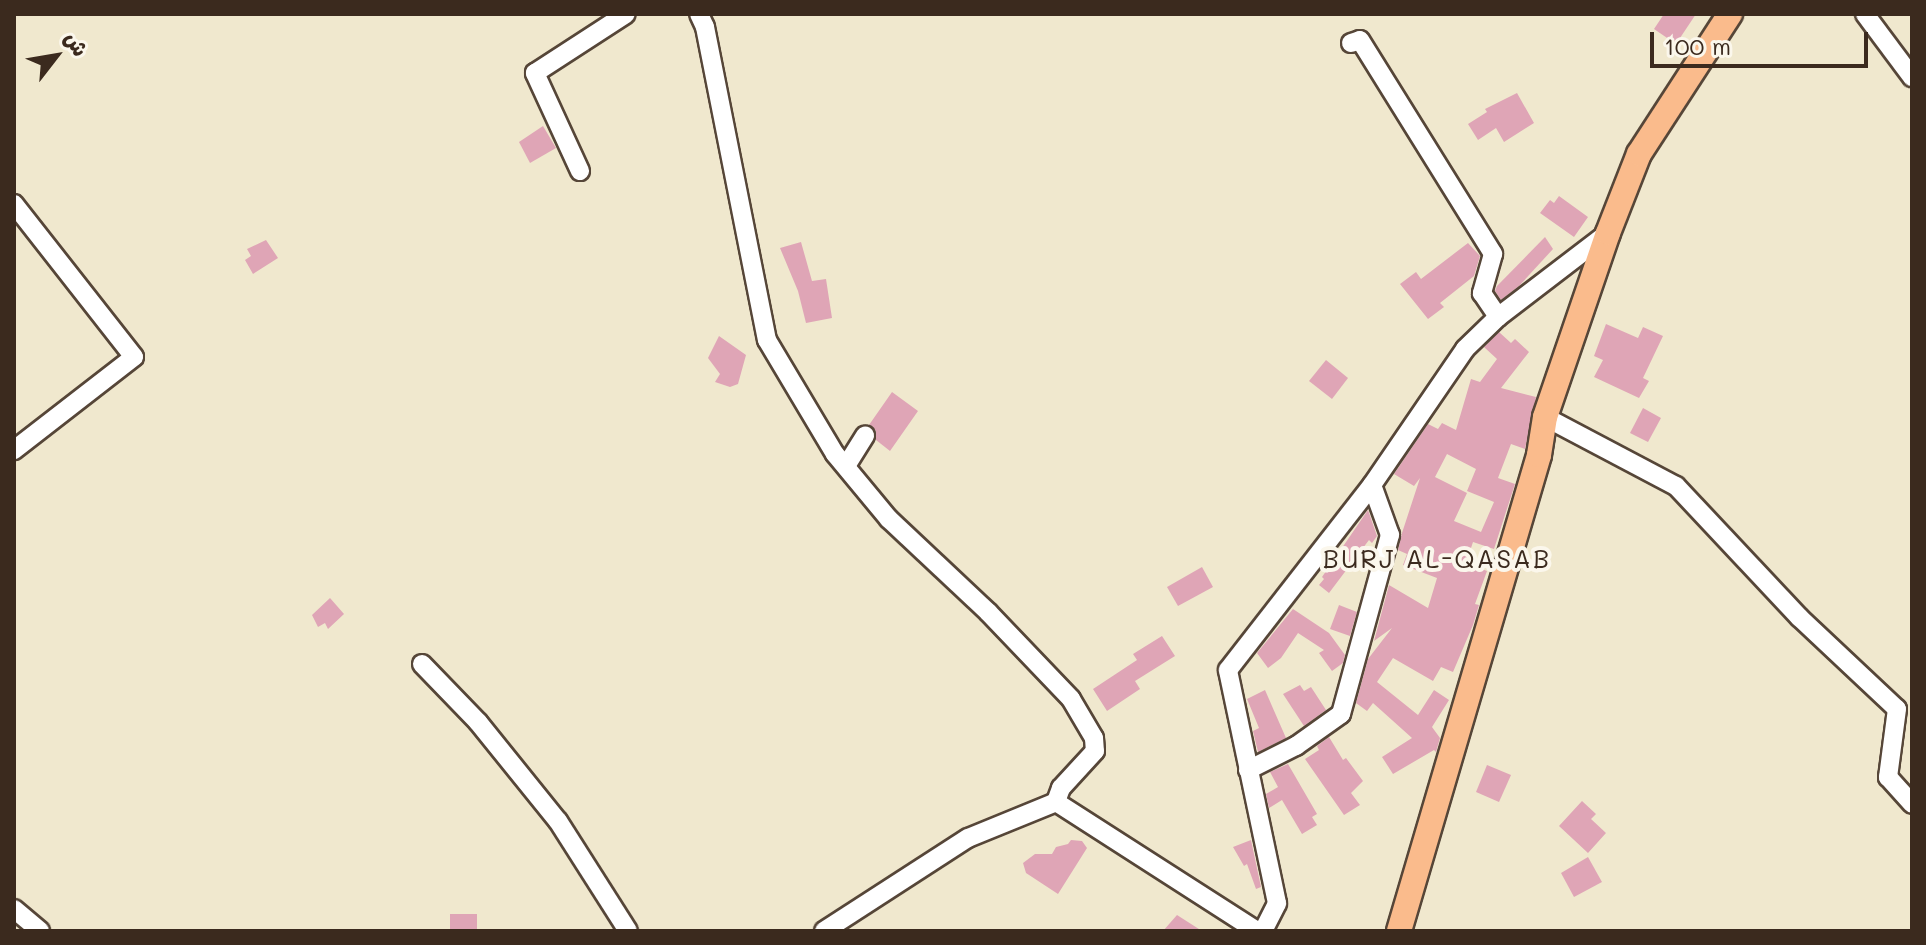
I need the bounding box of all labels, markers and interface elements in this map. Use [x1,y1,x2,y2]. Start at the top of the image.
north arrow [16,16,96,96]
scale bar [1654,16,1872,66]
text: ش [58,26,96,61]
text: 100 m [1664,30,1731,61]
district label: BURJ AL-QASAB [1323,543,1551,575]

